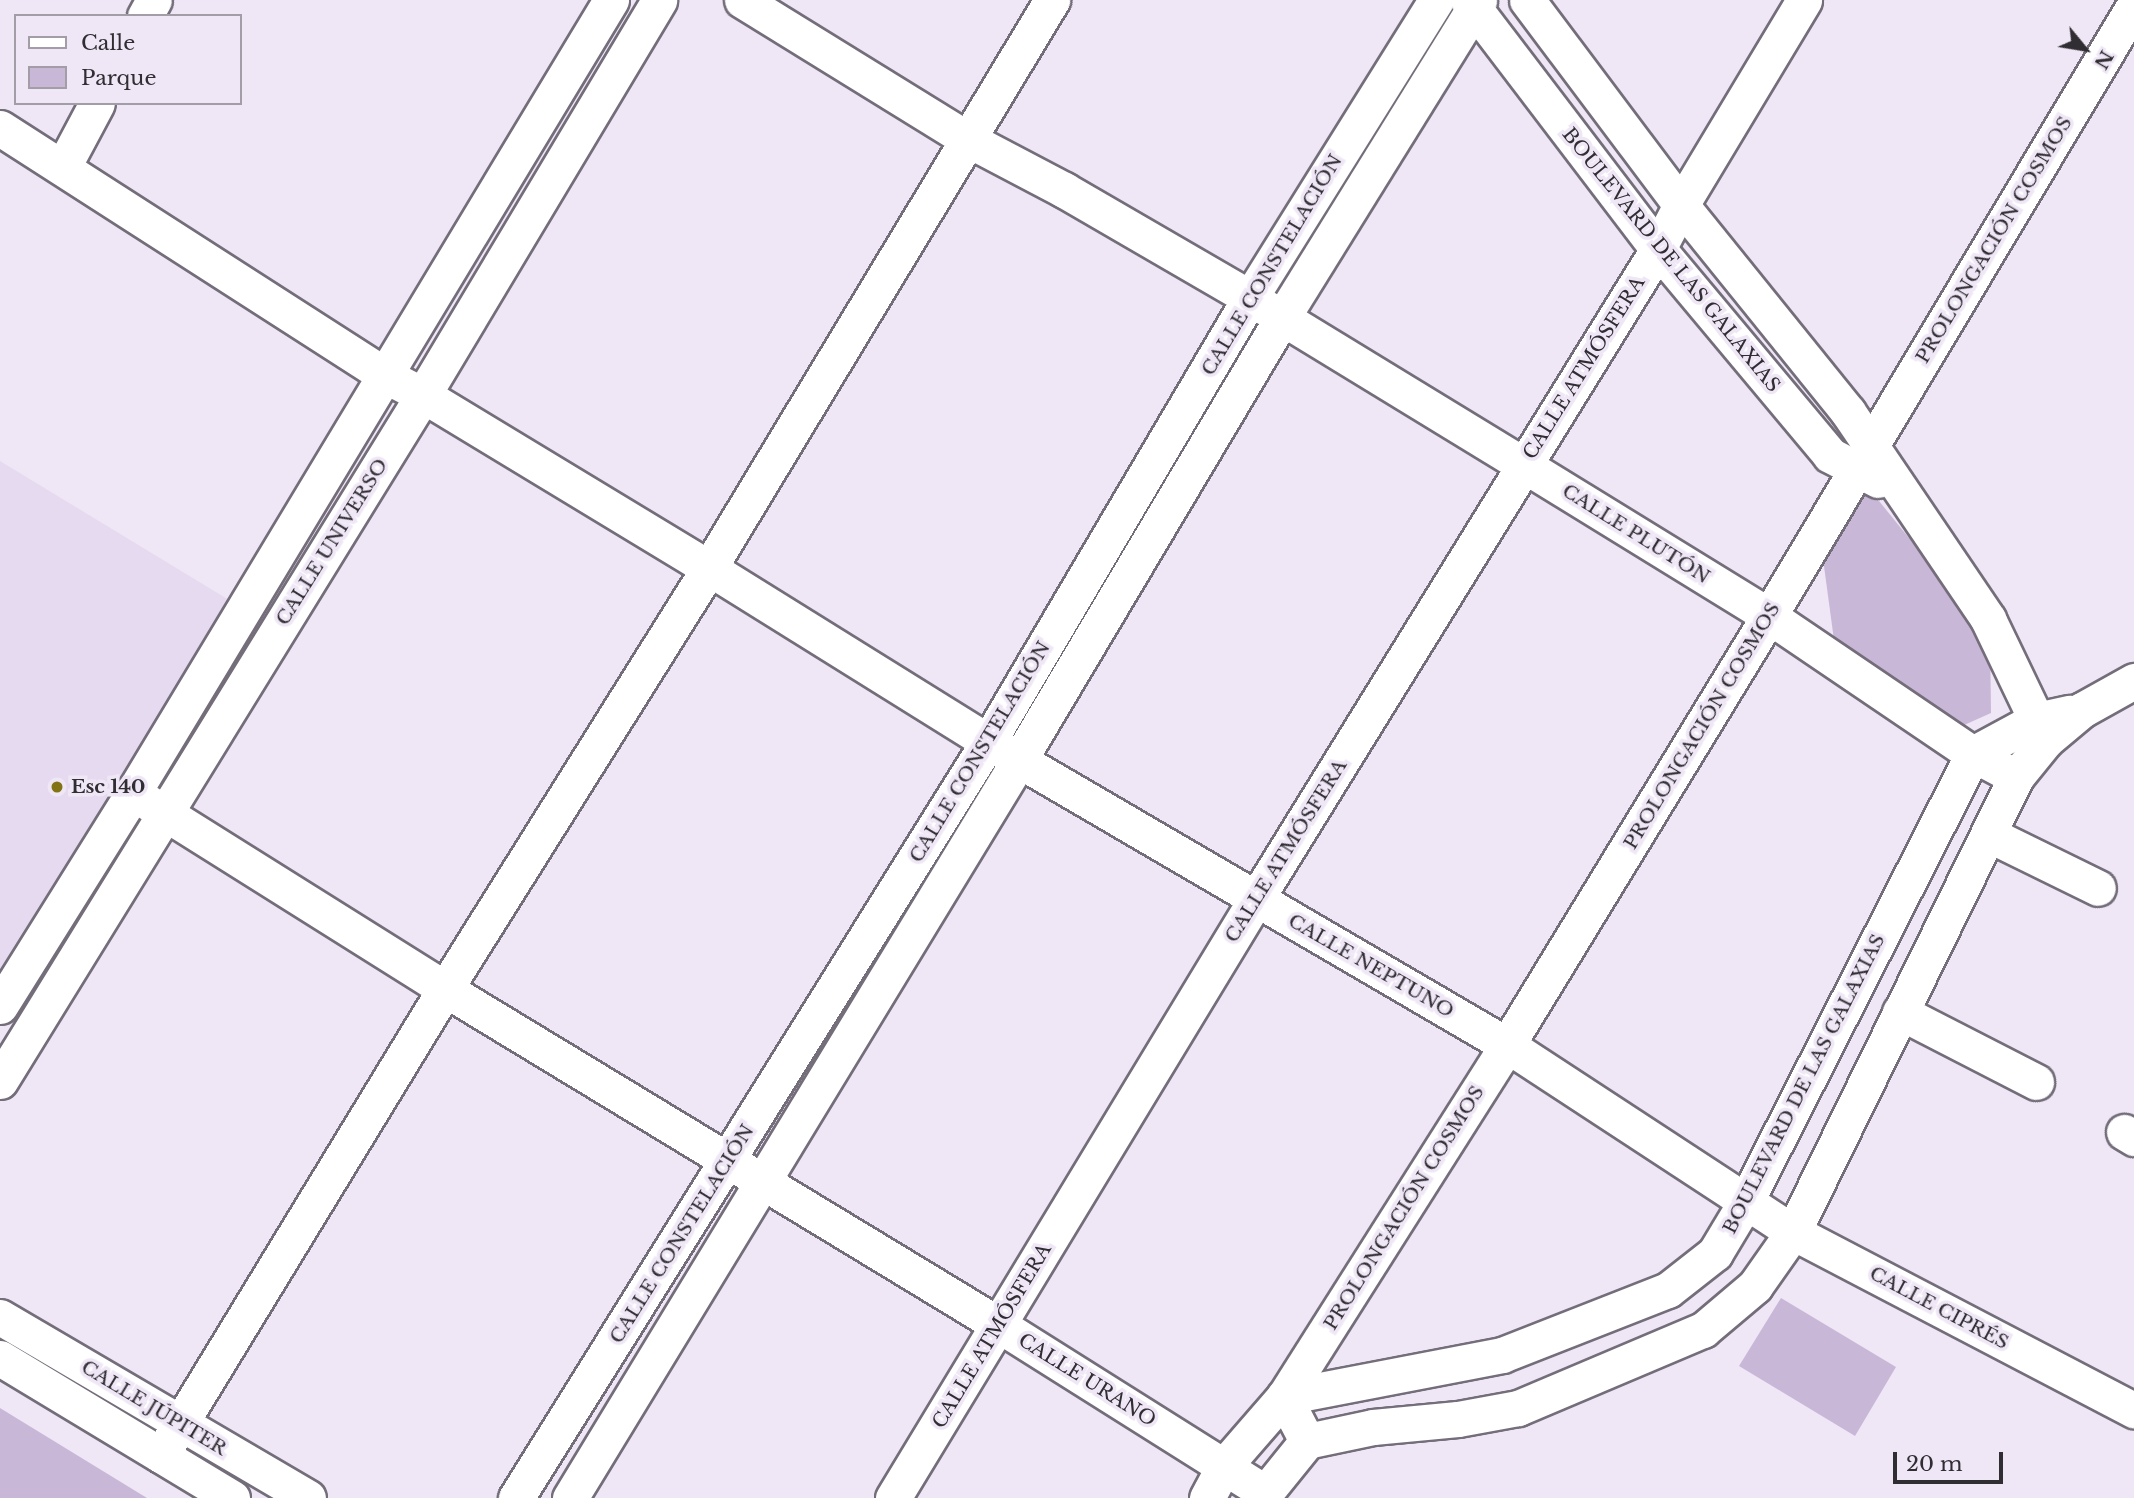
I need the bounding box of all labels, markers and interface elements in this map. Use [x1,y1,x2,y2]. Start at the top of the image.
legend [14,14,242,105]
north arrow [2050,14,2120,84]
text: Calle [81,30,135,56]
text: N [2089,46,2118,73]
text: Parque [81,65,156,91]
street label: PROLONGACIÓN COSMOS [1911,113,2077,367]
street label: BOULEVARD DE LAS GALAXIAS [1557,123,1785,397]
street label: CALLE CONSTELACIÓN [1197,150,1347,380]
street label: CALLE ATMÓSFERA [1518,272,1650,464]
street label: CALLE UNIVERSO [271,455,393,629]
street label: CALLE PLUTÓN [1558,479,1714,589]
street label: PROLONGACIÓN COSMOS [1619,599,1785,853]
street label: CALLE CONSTELACIÓN [905,637,1055,867]
street label: CALLE ATMÓSFERA [1220,755,1352,947]
place label: Esc 140 [71,776,145,798]
marker: Esc 140 [49,779,65,795]
street label: CALLE NEPTUNO [1284,909,1458,1023]
street label: BOULEVARD DE LAS GALAXIAS [1718,930,1890,1238]
street label: PROLONGACIÓN COSMOS [1319,1082,1489,1334]
street label: CALLE CONSTELACIÓN [605,1120,759,1348]
street label: CALLE ATMÓSFERA [928,1239,1056,1433]
street label: CALLE CIPRÉS [1866,1262,2012,1354]
street label: CALLE URANO [1014,1329,1160,1431]
street label: CALLE JÚPITER [77,1356,231,1460]
scale bar [1896,1438,2006,1482]
text: 20 m [1906,1451,1963,1477]

